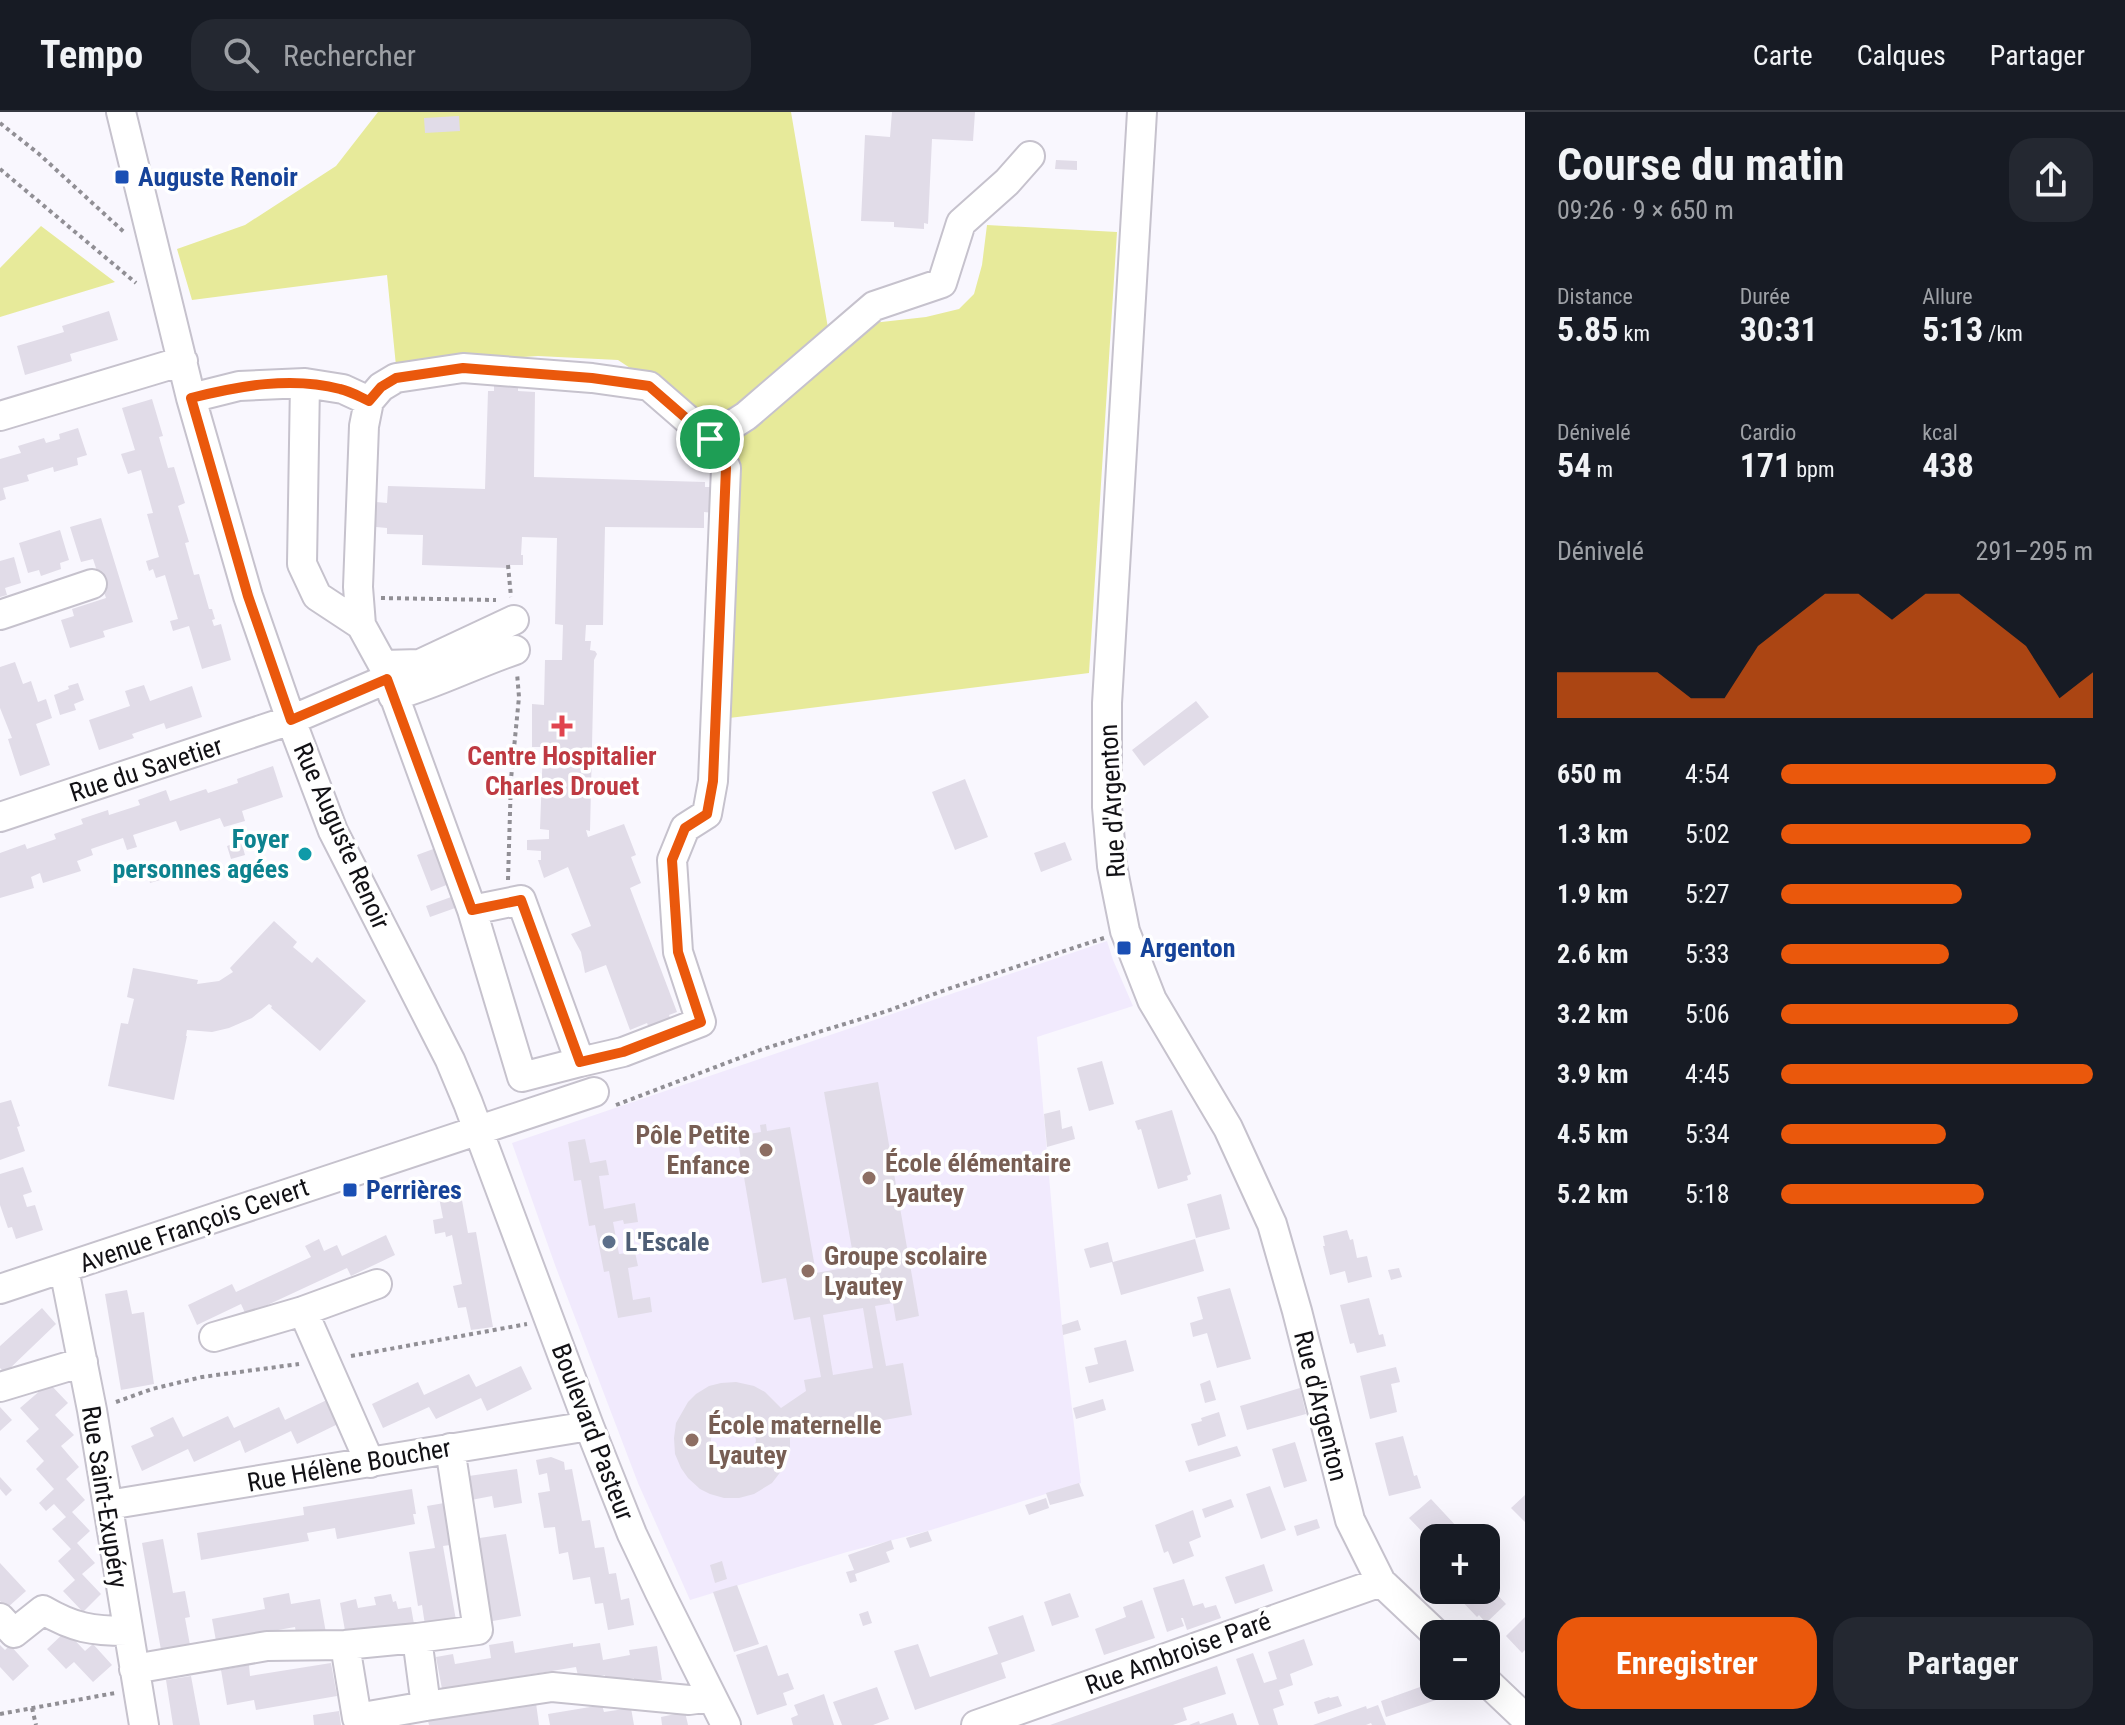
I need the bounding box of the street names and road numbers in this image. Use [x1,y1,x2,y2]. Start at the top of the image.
street label: Rue d'Argenton [1093,723,1131,879]
street label: Rue du Savetier [66,730,226,808]
street label: Rue Auguste Renoir [288,738,397,934]
street label: Avenue François Cevert [75,1172,313,1278]
street label: Rue d'Argenton [1288,1328,1354,1484]
street label: Boulevard Pasteur [546,1339,640,1525]
street label: Rue Saint-Exupéry [76,1404,134,1590]
street label: Rue Hélène Boucher [245,1432,453,1498]
street label: Rue Ambroise Paré [1081,1606,1275,1700]

